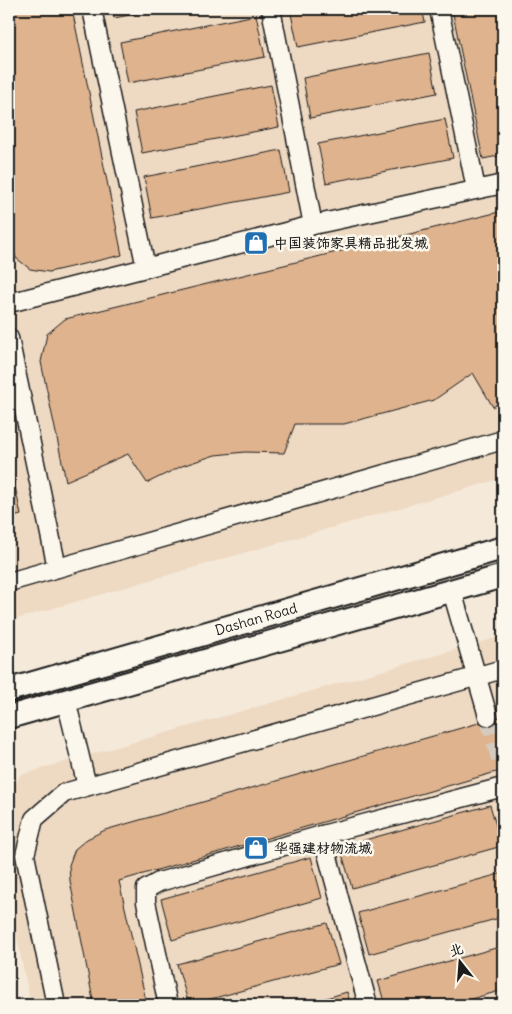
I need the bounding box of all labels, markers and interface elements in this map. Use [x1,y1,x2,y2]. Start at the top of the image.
shop icon: 中国装饰家具精品批发城 [243,230,269,256]
place label: 中国装饰家具精品批发城 [274,234,428,252]
street label: Dashan Road [213,599,299,639]
shop icon: 华强建材物流城 [243,835,269,861]
place label: 华强建材物流城 [274,839,372,857]
north arrow [434,936,484,986]
text: 北 [447,939,466,960]

